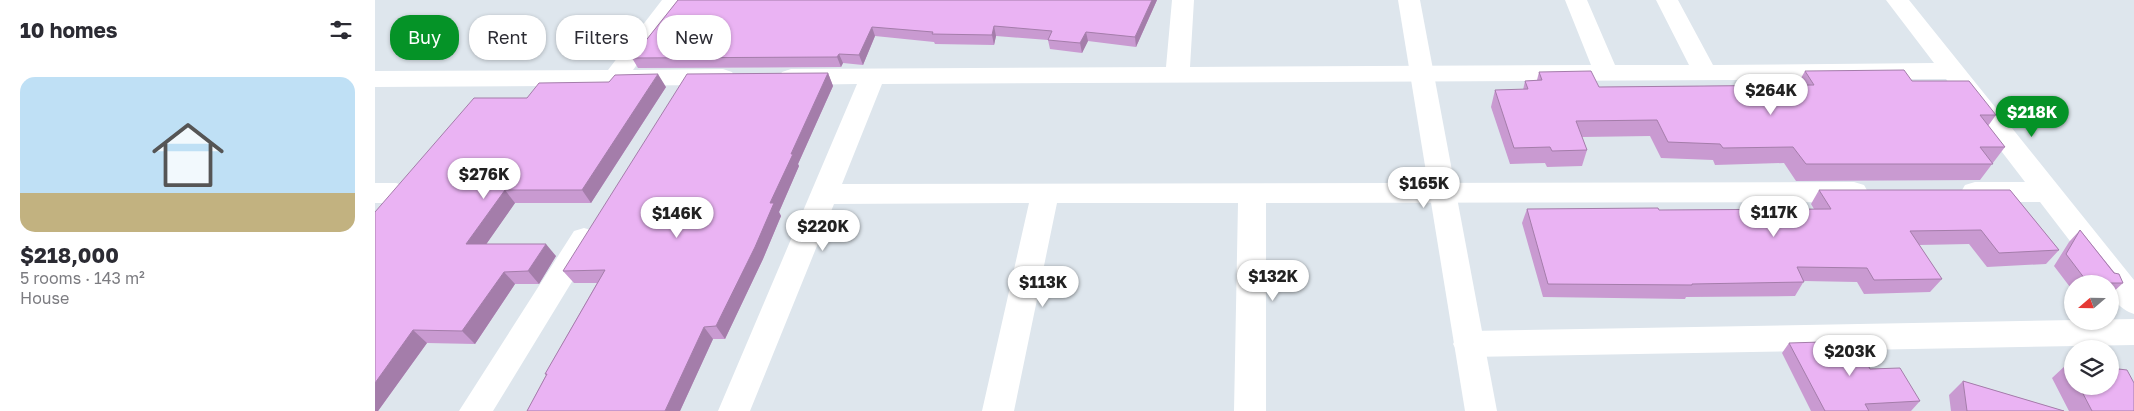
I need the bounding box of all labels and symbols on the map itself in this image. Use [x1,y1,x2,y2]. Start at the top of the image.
pin: $264K [1736,74,1806,116]
pin: $218K [1997,96,2067,138]
pin: $276K [449,158,519,200]
pin: $165K [1389,166,1459,209]
pin: $146K [642,196,712,239]
pin: $117K [1739,196,1809,238]
pin: $220K [788,210,858,252]
pin: $132K [1238,260,1308,302]
pin: $113K [1008,266,1078,308]
north arrow [2064,275,2119,330]
pin: $203K [1815,334,1885,377]

